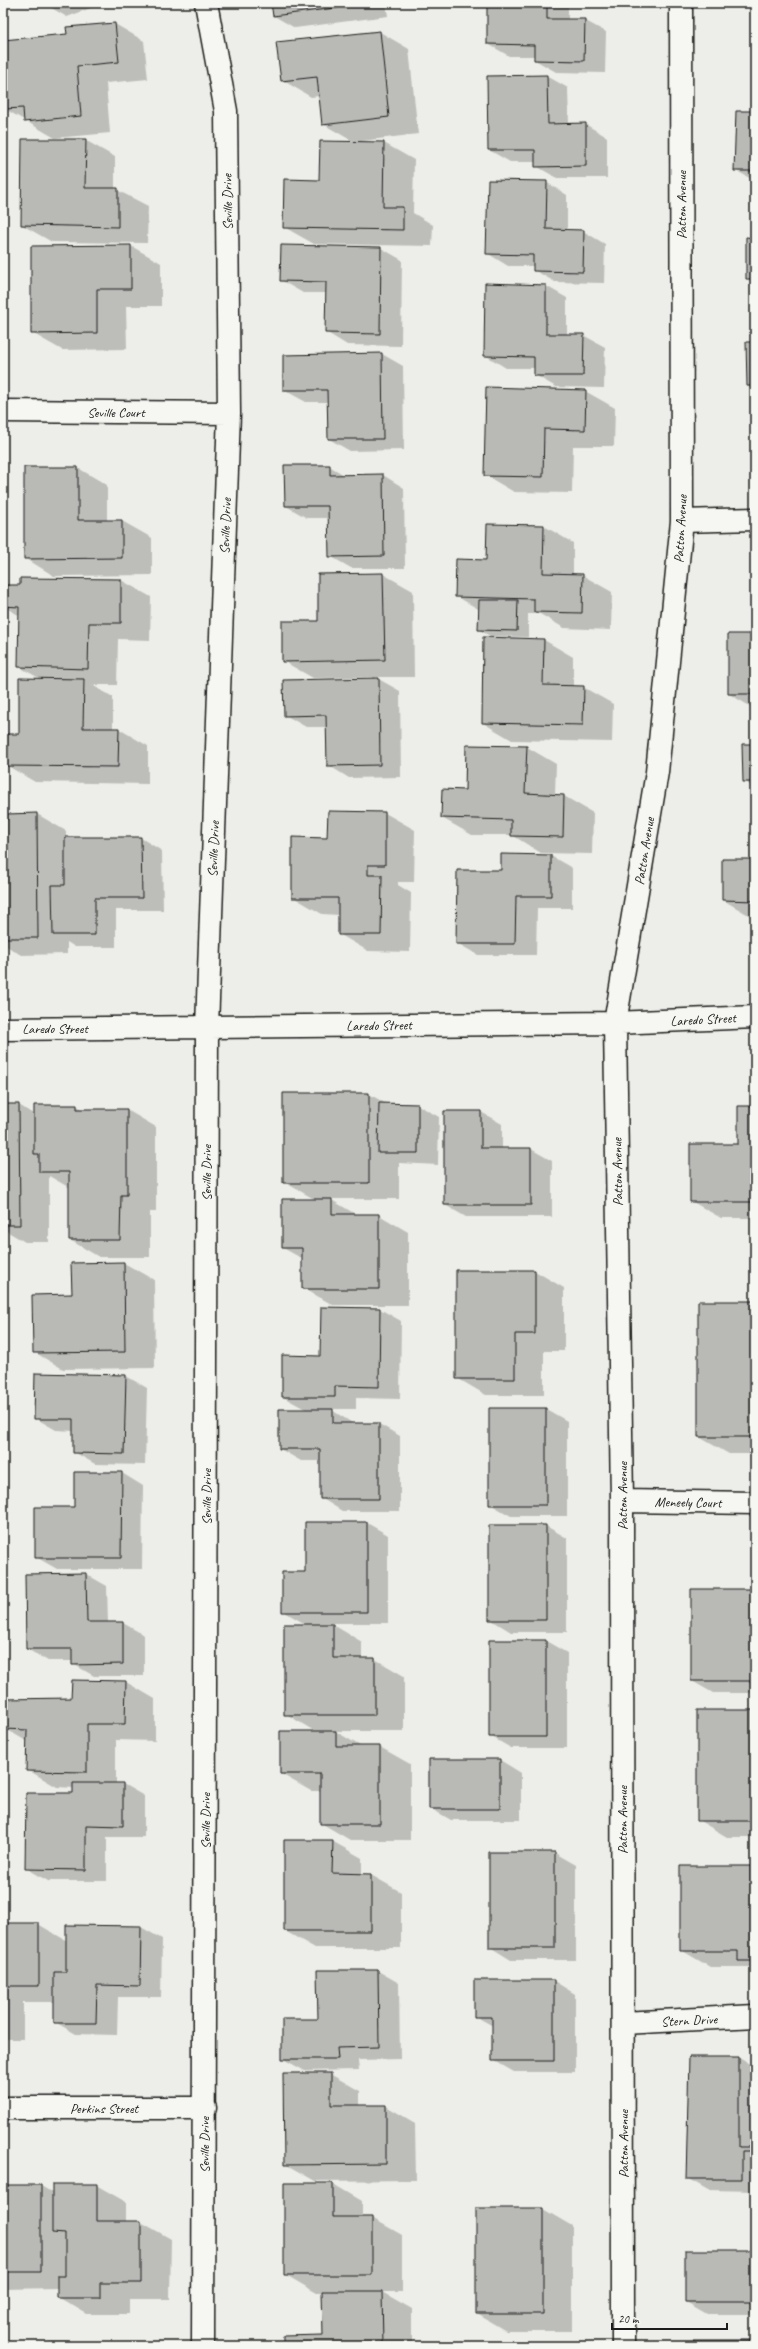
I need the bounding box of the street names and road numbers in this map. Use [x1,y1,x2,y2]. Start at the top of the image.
street label: Patton Avenue [673,169,690,239]
street label: Seville Drive [218,172,236,230]
street label: Seville Court [87,404,146,421]
street label: Patton Avenue [670,493,691,563]
street label: Seville Drive [216,496,235,554]
street label: Patton Avenue [631,815,658,886]
street label: Seville Drive [204,819,223,877]
street label: Laredo Street [670,1009,738,1030]
street label: Laredo Street [346,1016,413,1035]
street label: Laredo Street [22,1020,89,1037]
street label: Patton Avenue [608,1136,627,1206]
street label: Seville Drive [198,1143,215,1201]
street label: Patton Avenue [614,1460,631,1530]
street label: Seville Drive [198,1467,215,1525]
street label: Meneely Court [654,1493,723,1512]
street label: Patton Avenue [614,1784,631,1854]
street label: Seville Drive [197,1791,214,1849]
street label: Stern Drive [661,2010,719,2030]
street label: Perkins Street [70,2100,139,2117]
street label: Patton Avenue [615,2108,632,2178]
street label: Seville Drive [196,2115,213,2173]

